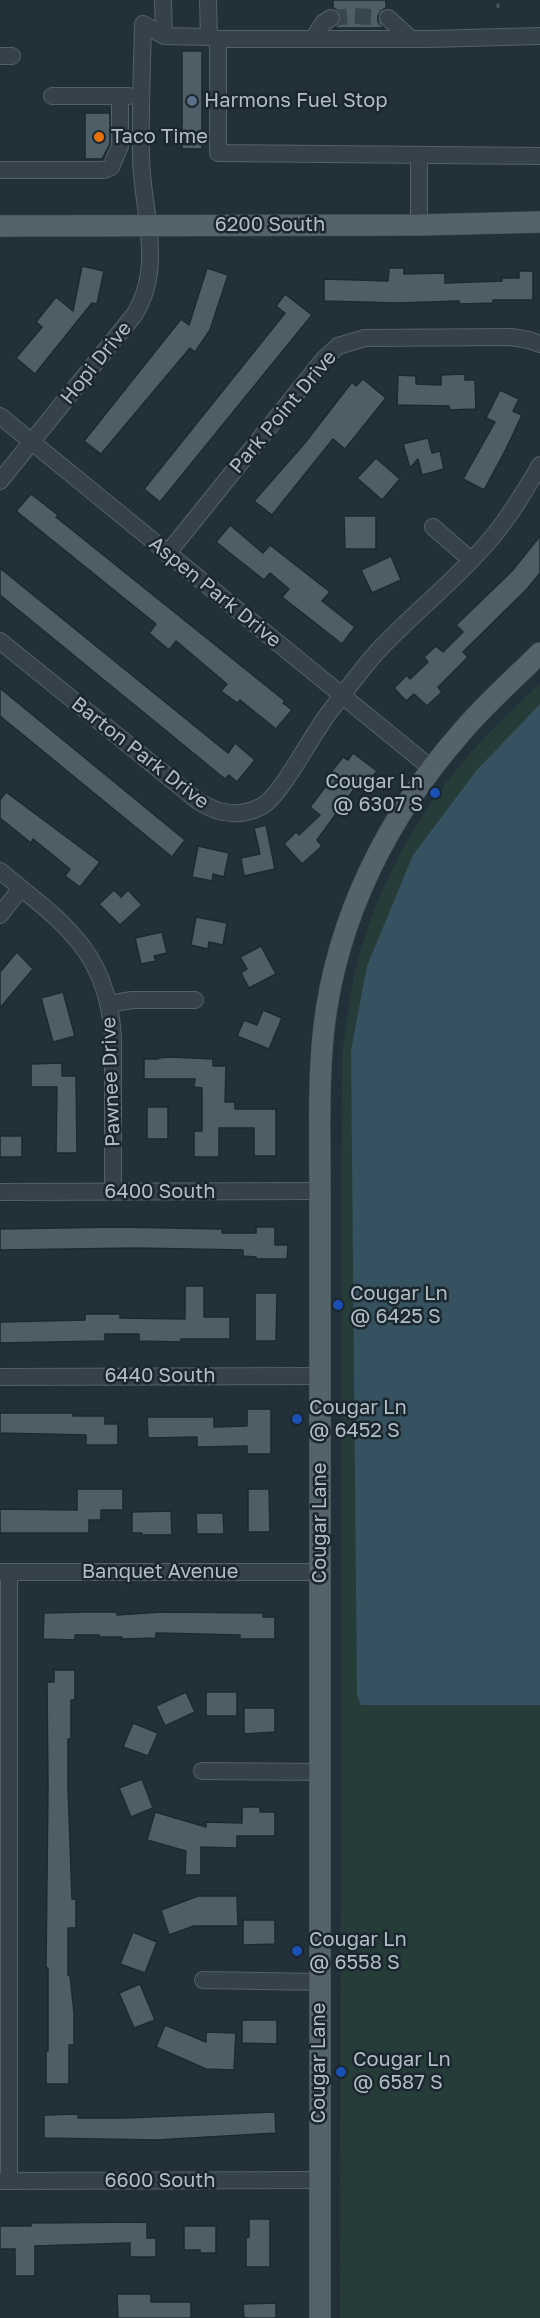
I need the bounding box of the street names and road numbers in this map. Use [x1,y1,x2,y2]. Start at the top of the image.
street label: 6200 South [215,213,325,237]
street label: Hopi Drive [55,317,137,409]
street label: Park Point Drive [225,346,341,478]
street label: Aspen Park Drive [144,531,286,653]
street label: Barton Park Drive [66,692,214,814]
street label: Pawnee Drive [97,1016,125,1148]
street label: 6400 South [104,1180,216,1204]
street label: 6440 South [104,1364,216,1388]
street label: Cougar Lane [308,1463,332,1583]
street label: Banquet Avenue [82,1560,238,1584]
street label: Cougar Lane [307,2003,331,2123]
street label: 6600 South [104,2169,216,2193]

